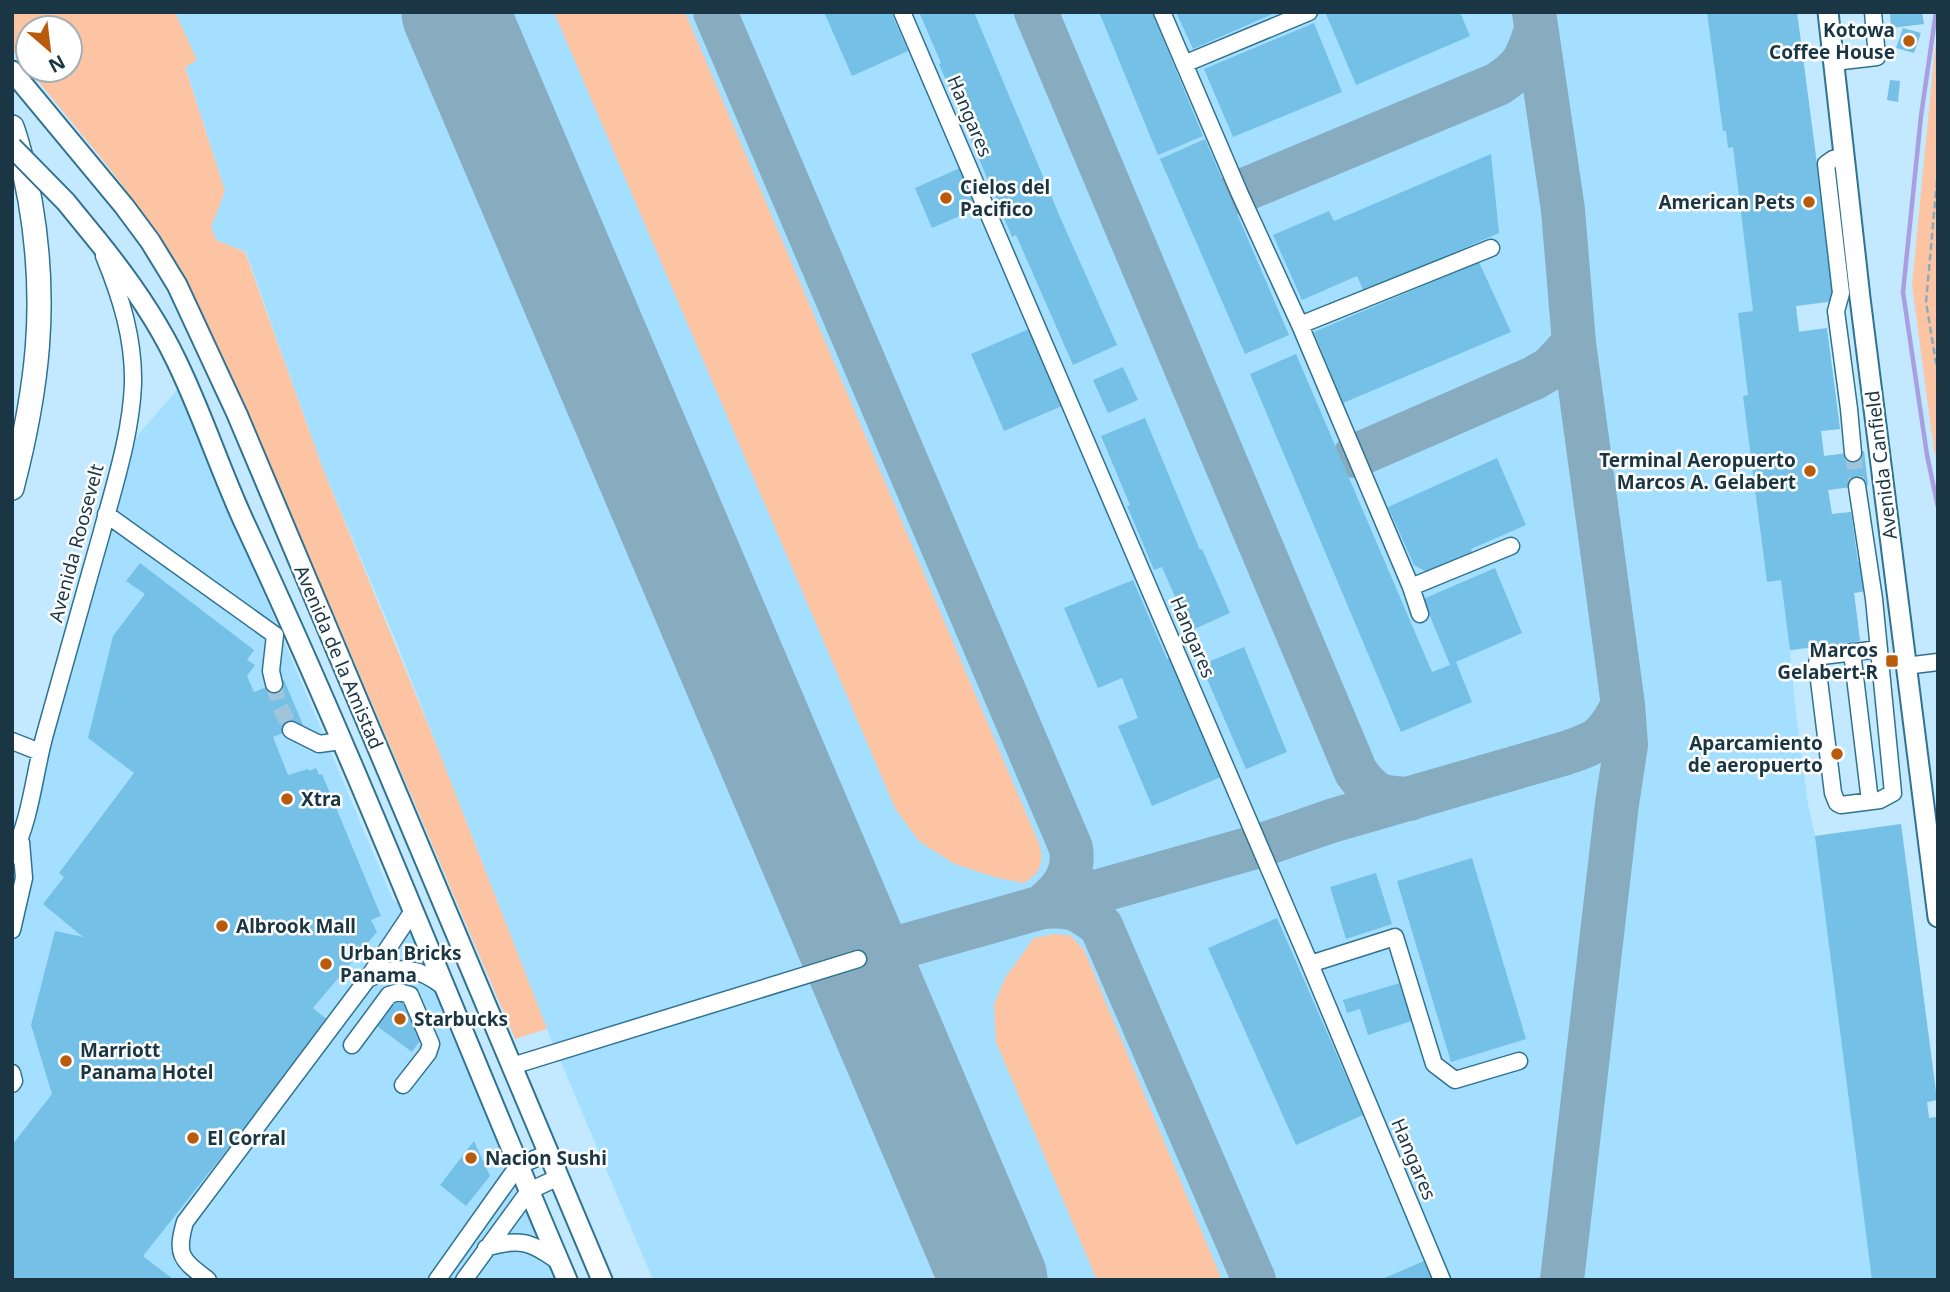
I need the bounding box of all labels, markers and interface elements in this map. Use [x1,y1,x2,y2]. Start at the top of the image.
north arrow [14,14,84,84]
place label: Kotowa Coffee House [1769,17,1895,65]
marker: Kotowa Coffee House [1901,33,1917,49]
text: N [44,49,70,79]
street label: Hangares [941,71,999,161]
place label: Cielos del Pacifico [960,174,1050,222]
place label: American Pets [1658,189,1795,215]
marker: Cielos del Pacifico [938,190,954,206]
marker: American Pets [1801,194,1817,210]
street label: Avenida Canfield [1859,389,1903,541]
place label: Terminal Aeropuerto Marcos A. Gelabert [1599,447,1796,495]
street label: Avenida Roosevelt [42,461,110,625]
marker: Terminal Aeropuerto Marcos A. Gelabert [1802,463,1818,479]
street label: Avenida de la Amistad [288,561,390,753]
street label: Hangares [1164,592,1222,682]
place label: Marcos Gelabert-R [1777,637,1879,685]
marker: Marcos Gelabert-R [1884,653,1900,669]
place label: Aparcamiento de aeropuerto [1688,730,1823,778]
marker: Aparcamiento de aeropuerto [1829,746,1845,762]
place label: Xtra [301,786,341,812]
marker: Xtra [279,791,295,807]
place label: Albrook Mall [236,913,356,939]
marker: Albrook Mall [214,918,230,934]
place label: Urban Bricks Panama [340,940,461,988]
marker: Urban Bricks Panama [318,956,334,972]
place label: Starbucks [414,1006,508,1032]
marker: Starbucks [392,1011,408,1027]
place label: Marriott Panama Hotel [80,1037,213,1085]
marker: Marriott Panama Hotel [58,1053,74,1069]
street label: Hangares [1385,1114,1443,1204]
place label: El Corral [207,1125,286,1151]
marker: El Corral [185,1130,201,1146]
place label: Nacion Sushi [485,1145,607,1171]
marker: Nacion Sushi [463,1150,479,1166]

